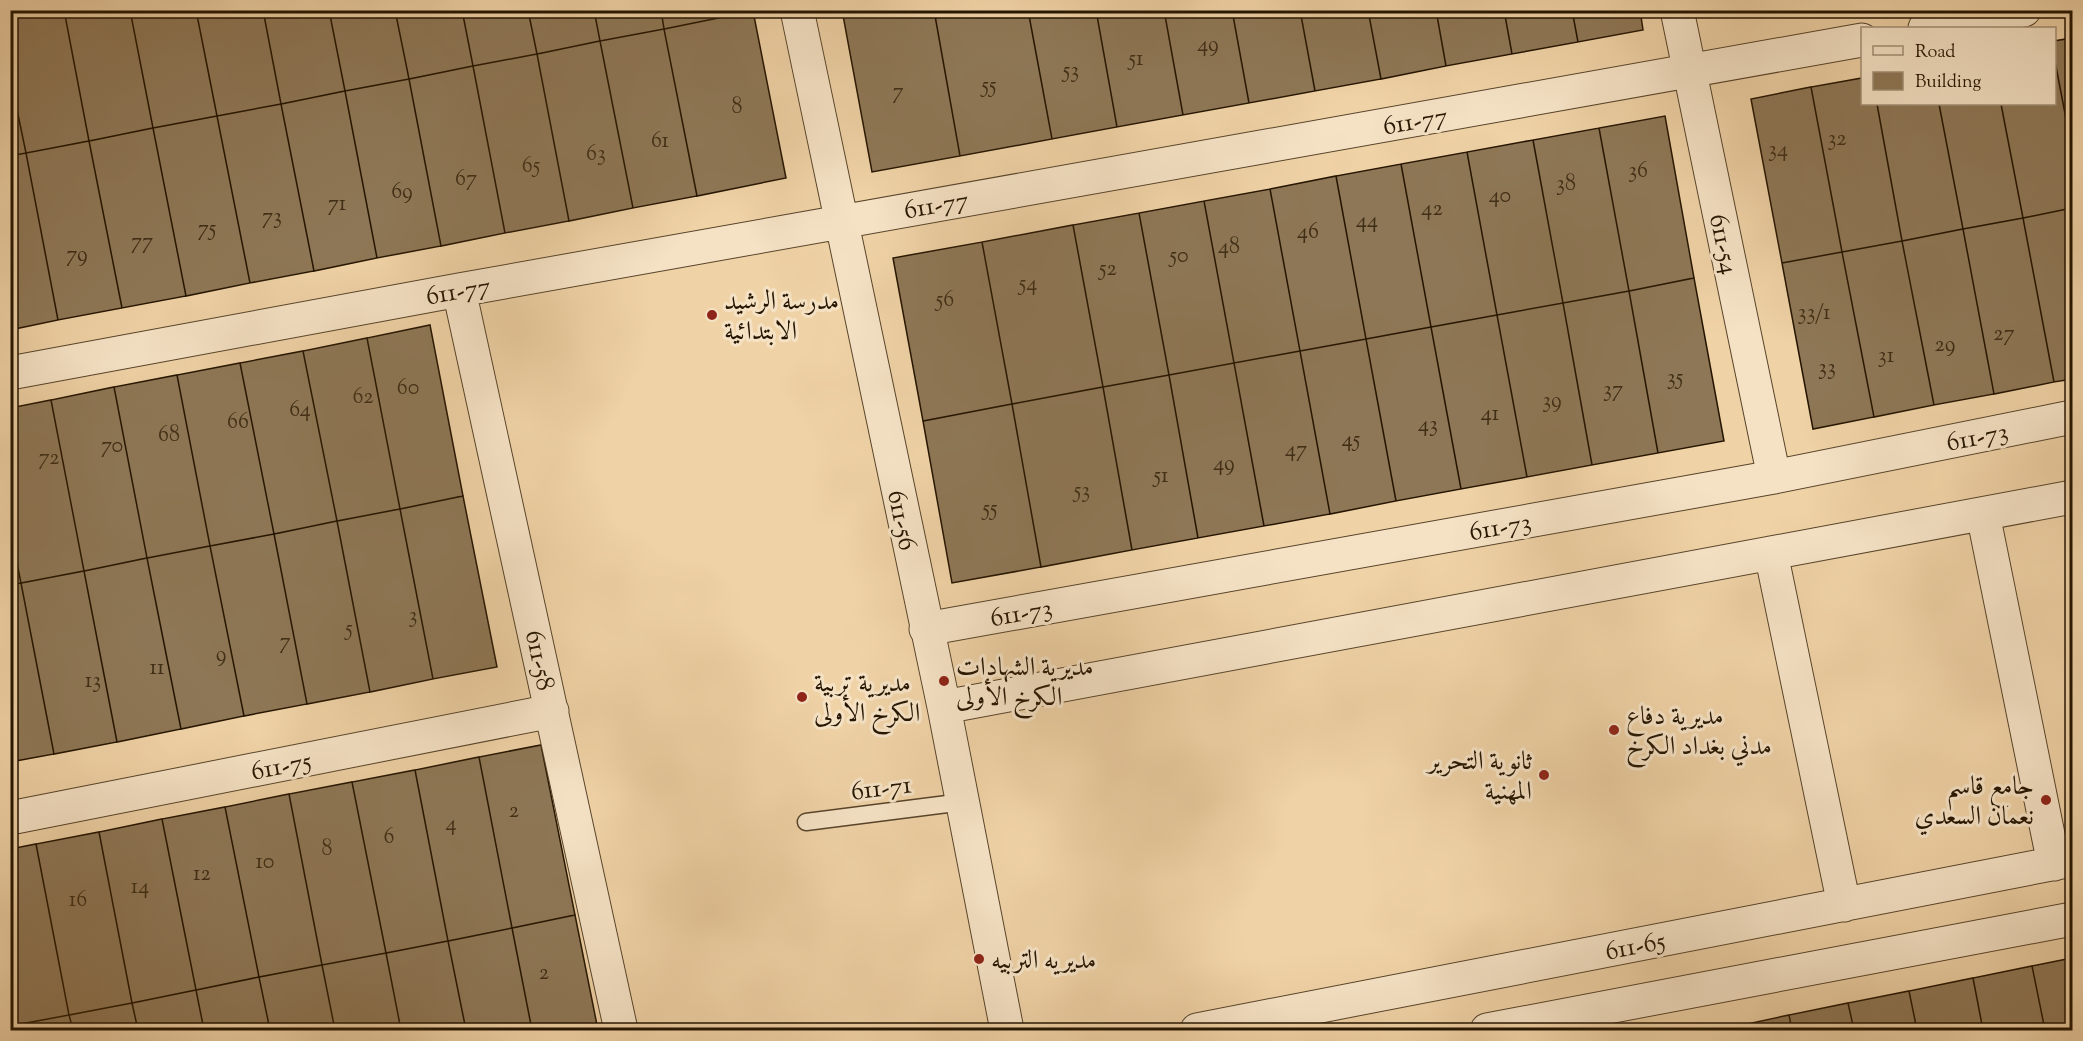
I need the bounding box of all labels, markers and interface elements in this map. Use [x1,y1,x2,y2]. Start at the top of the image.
legend [1861,27,2056,105]
house number: 49 [1197,30,1219,62]
text: Road [1915,40,1955,66]
house number: 51 [1126,44,1144,76]
house number: 53 [1061,56,1079,88]
text: Building [1915,70,1981,96]
house number: 55 [979,71,997,103]
house number: 7 [892,77,904,109]
house number: 8 [731,92,743,124]
street label: 611-77 [1380,99,1451,146]
house number: 32 [1827,124,1847,156]
house number: 61 [651,126,670,158]
house number: 34 [1768,135,1788,167]
house number: 63 [586,139,606,171]
house number: 65 [522,151,541,183]
house number: 36 [1628,156,1648,188]
house number: 67 [455,164,477,196]
house number: 38 [1556,169,1576,201]
house number: 69 [391,177,413,209]
house number: 40 [1489,181,1511,213]
street label: 611-77 [901,183,972,230]
house number: 71 [328,189,347,221]
house number: 42 [1421,194,1443,226]
house number: 73 [262,202,282,234]
house number: 44 [1356,206,1378,238]
street label: 611-54 [1698,211,1747,278]
house number: 75 [198,214,217,246]
house number: 46 [1297,217,1319,249]
house number: 77 [131,227,153,259]
house number: 48 [1218,232,1240,264]
house number: 79 [66,240,88,272]
house number: 50 [1167,241,1189,273]
house number: 52 [1097,254,1117,286]
street label: 611-77 [423,269,494,316]
house number: 54 [1017,269,1037,301]
place label: مدرسة الرشيد الابتدائية [724,284,839,351]
house number: 56 [934,285,954,317]
house number: 33/1 [1798,298,1831,330]
marker: مدرسة الرشيد الابتدائية [705,308,719,322]
house number: 27 [1993,319,2015,351]
house number: 29 [1935,330,1956,362]
house number: 31 [1878,341,1895,373]
house number: 33 [1818,353,1836,385]
house number: 35 [1667,363,1684,395]
house number: 60 [397,373,419,405]
house number: 37 [1603,375,1623,407]
house number: 62 [352,382,374,414]
house number: 39 [1542,386,1562,418]
house number: 64 [289,395,311,427]
house number: 41 [1481,399,1500,431]
house number: 66 [227,407,249,439]
house number: 43 [1418,410,1438,442]
street label: 611-73 [1943,414,2012,463]
house number: 68 [158,420,180,452]
house number: 45 [1342,425,1361,457]
house number: 70 [101,431,123,463]
house number: 47 [1285,435,1307,467]
house number: 72 [38,443,60,475]
house number: 49 [1213,449,1235,481]
house number: 51 [1151,461,1169,493]
house number: 53 [1072,476,1090,508]
street label: 611-56 [876,487,925,554]
house number: 55 [980,494,998,526]
street label: 611-73 [1466,505,1534,552]
street label: 611-73 [987,591,1055,638]
house number: 3 [409,601,417,633]
house number: 5 [343,614,353,646]
house number: 7 [279,627,291,659]
street label: 611-58 [514,627,563,694]
house number: 9 [216,640,226,672]
place label: مديرية الشهادات الكرخ الأولى [956,650,1094,720]
house number: 11 [150,653,165,685]
house number: 13 [85,666,101,698]
place label: مديرية تربية الكرخ الأولى [814,666,920,736]
marker: مديرية الشهادات الكرخ الأولى [937,674,951,688]
marker: مديرية تربية الكرخ الأولى [795,690,809,704]
place label: مديرية دفاع مدني بغداد الكرخ [1626,699,1772,769]
marker: مديرية دفاع مدني بغداد الكرخ [1607,723,1621,737]
street label: 611-75 [248,743,315,791]
place label: ثانوية التحرير المهنية [1425,744,1533,811]
street label: 611-71 [849,767,914,812]
marker: ثانوية التحرير المهنية [1537,768,1551,782]
place label: جامع قاسم نعمان السعدي [1915,769,2034,836]
marker: جامع قاسم نعمان السعدي [2039,793,2053,807]
house number: 2 [509,796,519,828]
house number: 4 [445,809,457,841]
house number: 6 [384,822,394,854]
house number: 8 [321,834,333,866]
house number: 10 [256,847,274,879]
house number: 12 [193,859,211,891]
house number: 14 [131,872,149,904]
house number: 16 [69,885,87,917]
street label: 611-65 [1602,923,1669,971]
place label: مديريه التربيه [991,943,1096,980]
marker: مديريه التربيه [972,952,986,966]
house number: 2 [539,958,549,990]

